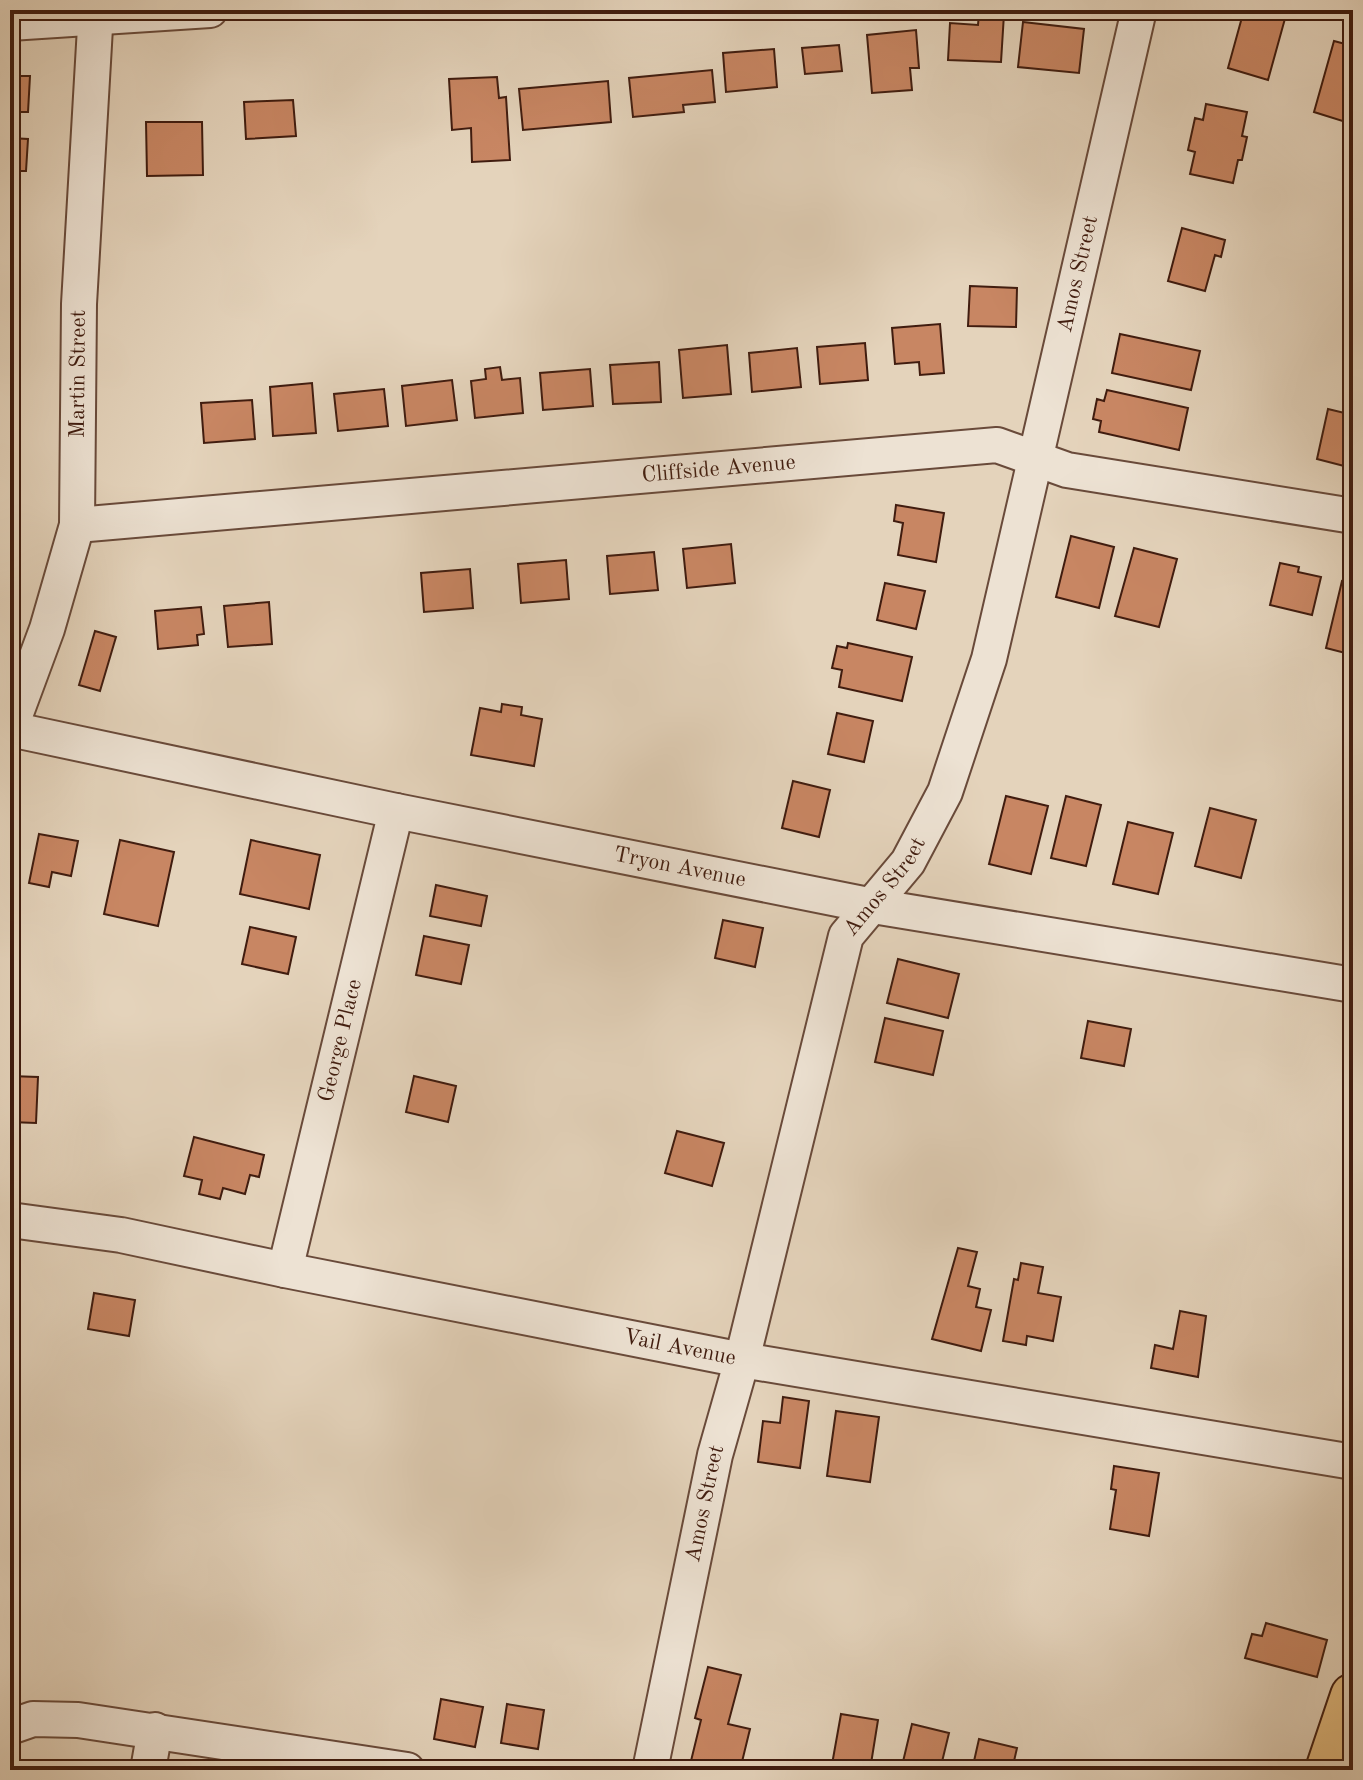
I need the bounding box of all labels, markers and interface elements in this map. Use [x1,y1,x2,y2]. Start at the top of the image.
street label: Amos Street [1054,213,1102,335]
street label: Martin Street [67,310,90,438]
street label: Cliffside Avenue [641,452,796,487]
street label: Amos Street [840,834,930,940]
street label: Tryon Avenue [612,844,748,891]
street label: George Place [315,977,366,1104]
street label: Vail Avenue [622,1326,738,1370]
street label: Amos Street [682,1442,728,1564]

